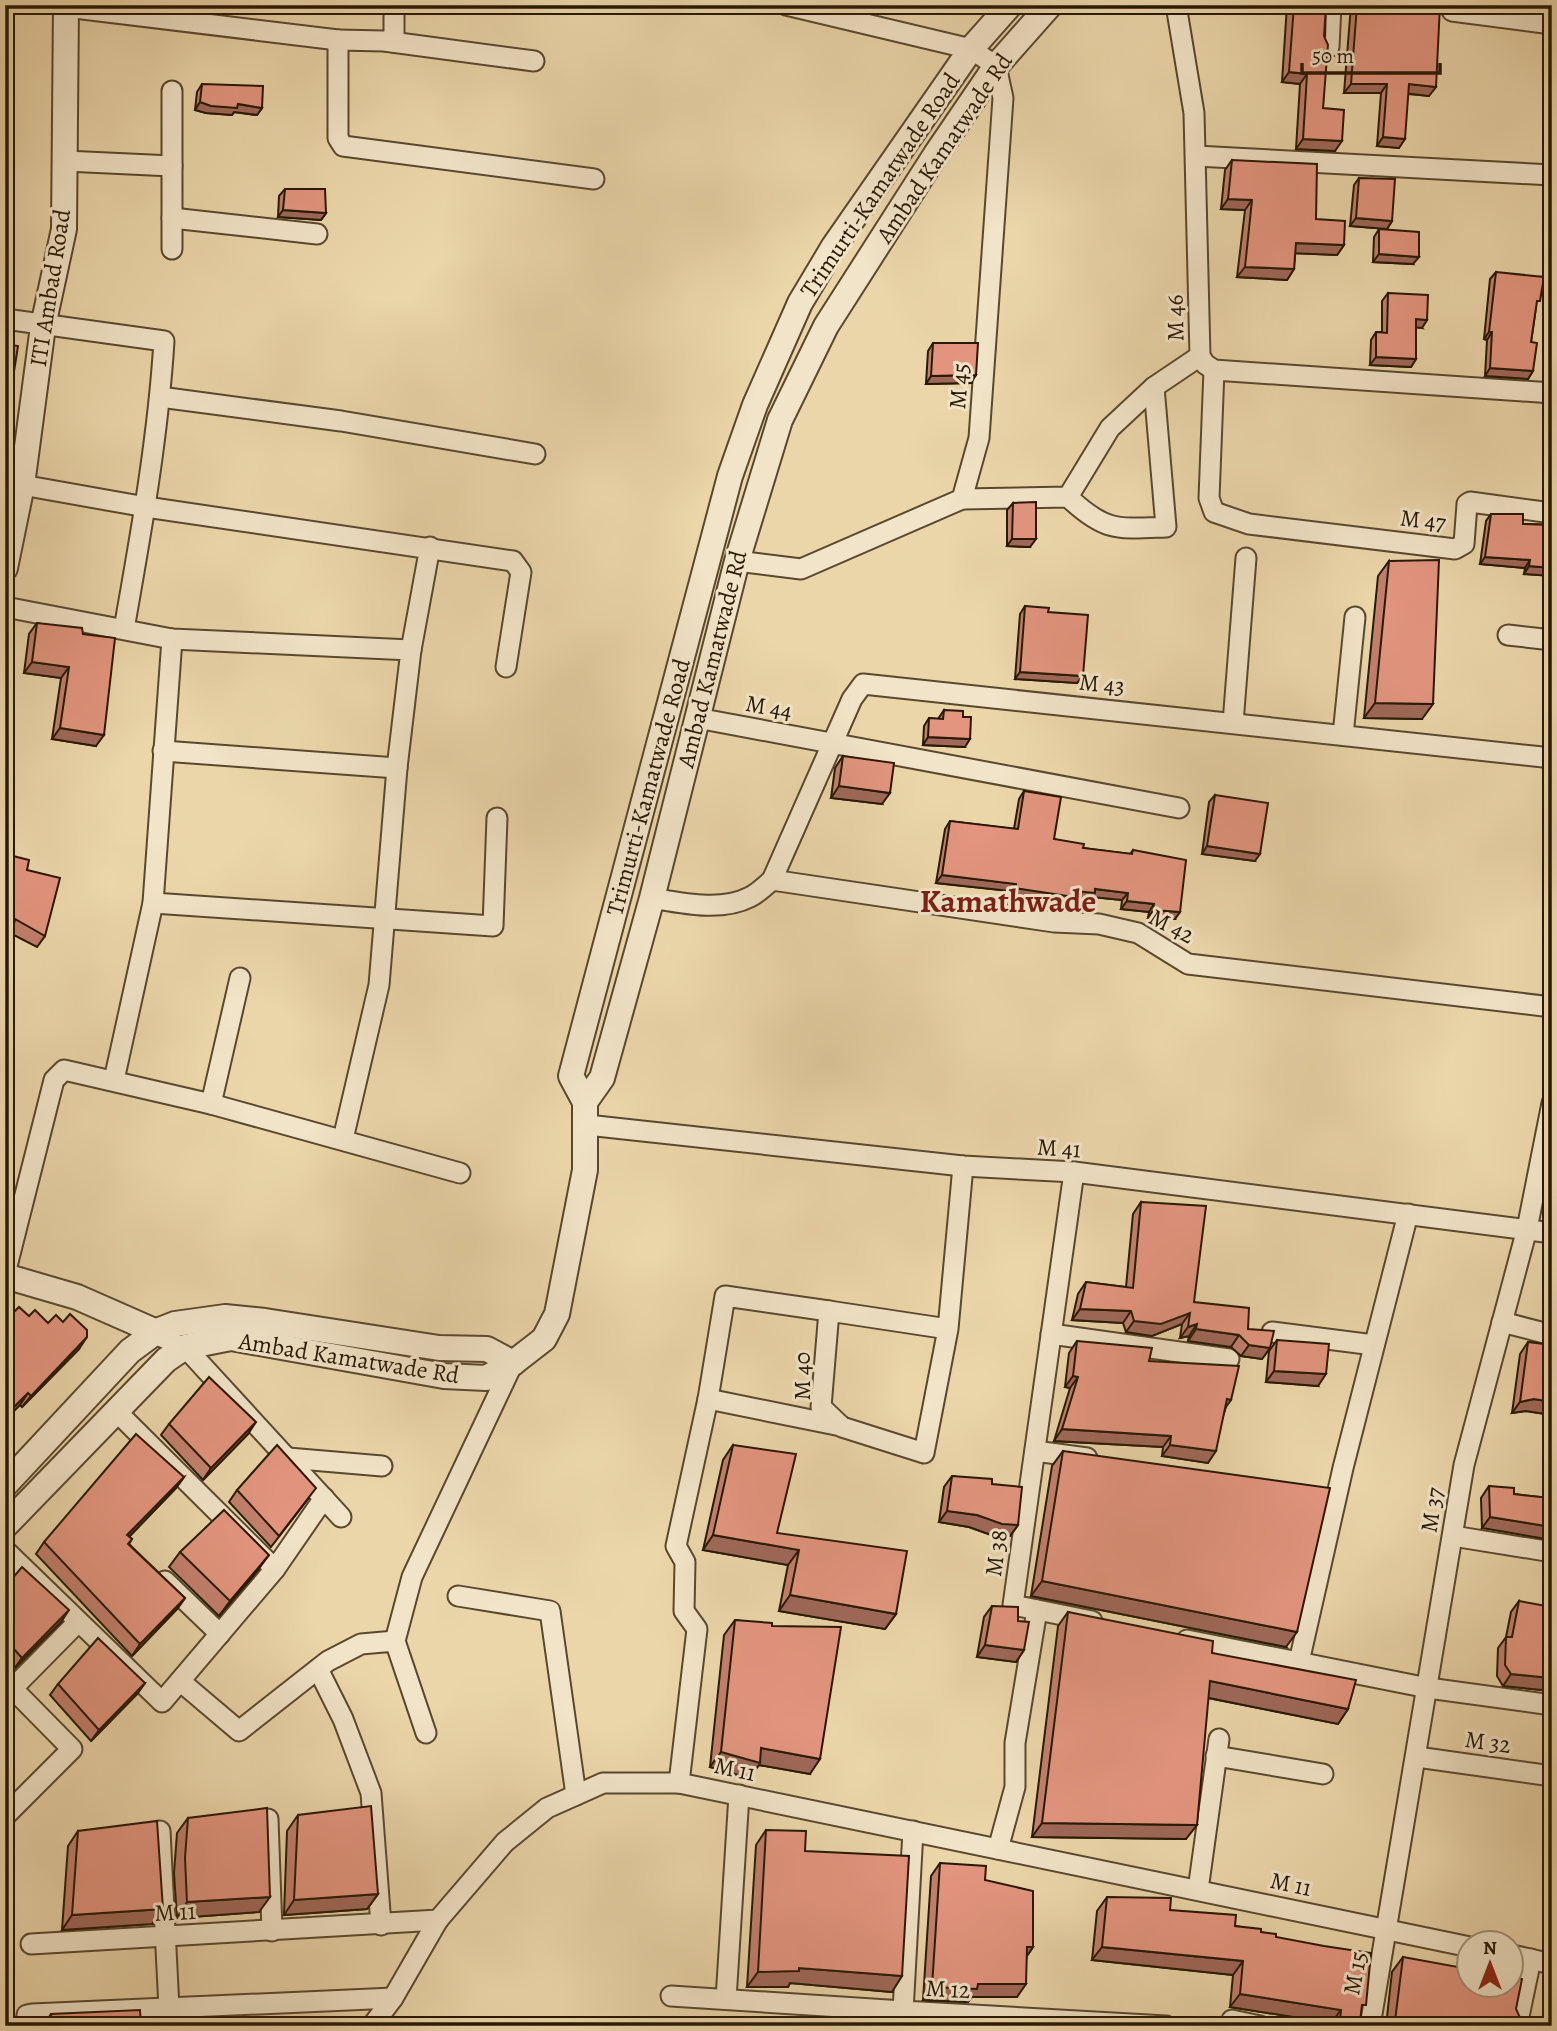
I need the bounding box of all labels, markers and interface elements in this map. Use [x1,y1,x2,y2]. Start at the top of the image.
scale bar [1302,32,1440,76]
text: 50 m [1312,42,1354,70]
street label: Ambad Kamatwade Rd [868,47,1020,250]
street label: Trimurti-Kamatwade Road [793,66,967,304]
street label: ITI Ambad Road [22,207,78,369]
street label: M 46 [1159,294,1191,342]
street label: M 45 [941,362,977,410]
street label: M 47 [1398,501,1449,539]
street label: Ambad Kamatwade Rd [669,547,754,772]
street label: Trimurti-Kamatwade Road [598,655,698,919]
street label: M 43 [1077,666,1127,702]
street label: M 44 [743,687,795,727]
district label: Kamathwade [920,879,1096,923]
street label: M 42 [1144,901,1200,951]
street label: M 41 [1036,1130,1082,1166]
street label: Ambad Kamatwade Rd [236,1325,462,1391]
street label: M 40 [786,1352,818,1400]
street label: M 37 [1413,1484,1451,1535]
street label: M 38 [977,1528,1015,1578]
street label: M 32 [1463,1723,1513,1761]
street label: M 11 [711,1749,759,1789]
street label: M 11 [1267,1864,1315,1904]
street label: M 11 [153,1895,197,1929]
north arrow [1456,1930,1526,2000]
text: N [1483,1935,1497,1961]
street label: M 15 [1335,1949,1375,1997]
street label: M 12 [925,1972,971,2006]

